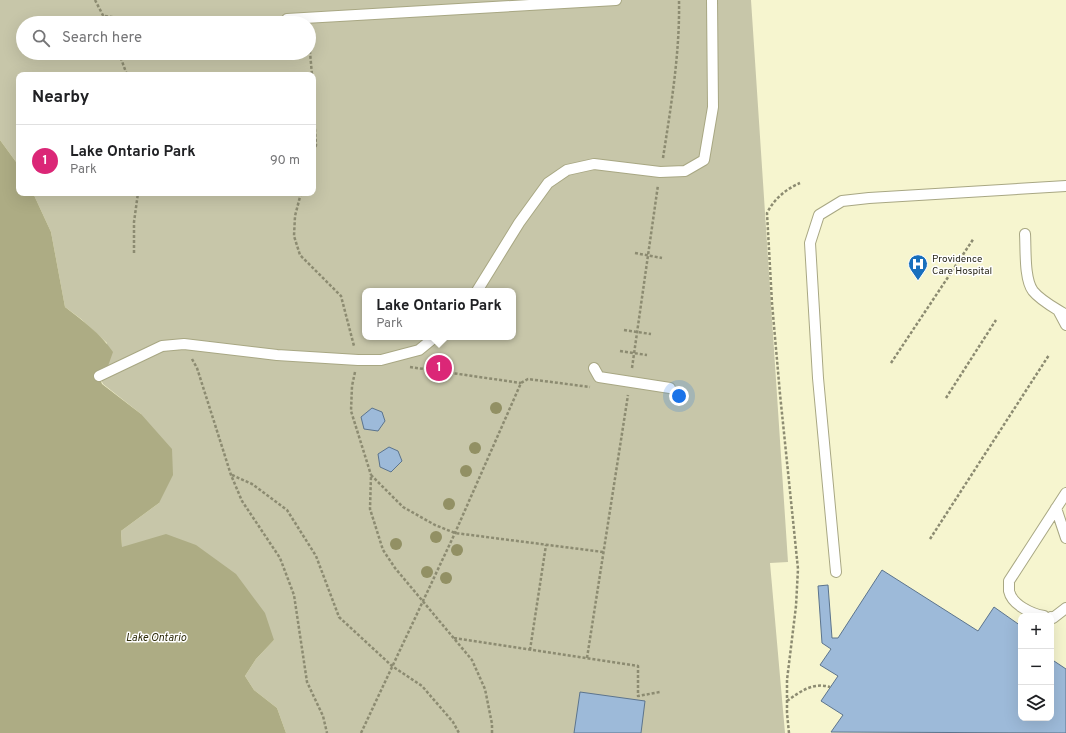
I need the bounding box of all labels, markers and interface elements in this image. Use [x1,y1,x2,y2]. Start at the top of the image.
search box [16,16,316,60]
icon: search [30,27,52,49]
text: Search here [62,29,142,48]
text: Nearby [32,87,89,109]
text: Lake Ontario Park [70,143,196,162]
text: 1 [42,153,48,169]
text: 90 m [270,153,300,169]
text: Park [70,162,97,178]
hospital icon: Providence Care Hospital [907,253,929,281]
place label: Providence Care Hospital [932,253,992,278]
popup [362,288,516,340]
text: Lake Ontario Park [376,297,502,316]
text: Park [376,316,403,332]
pin: 1 [426,353,452,383]
your location [669,386,689,406]
map controls [1018,613,1054,721]
button: + [1018,613,1054,649]
water label: Lake Ontario [126,631,186,645]
button: − [1018,649,1054,685]
button: layers [1018,685,1054,721]

